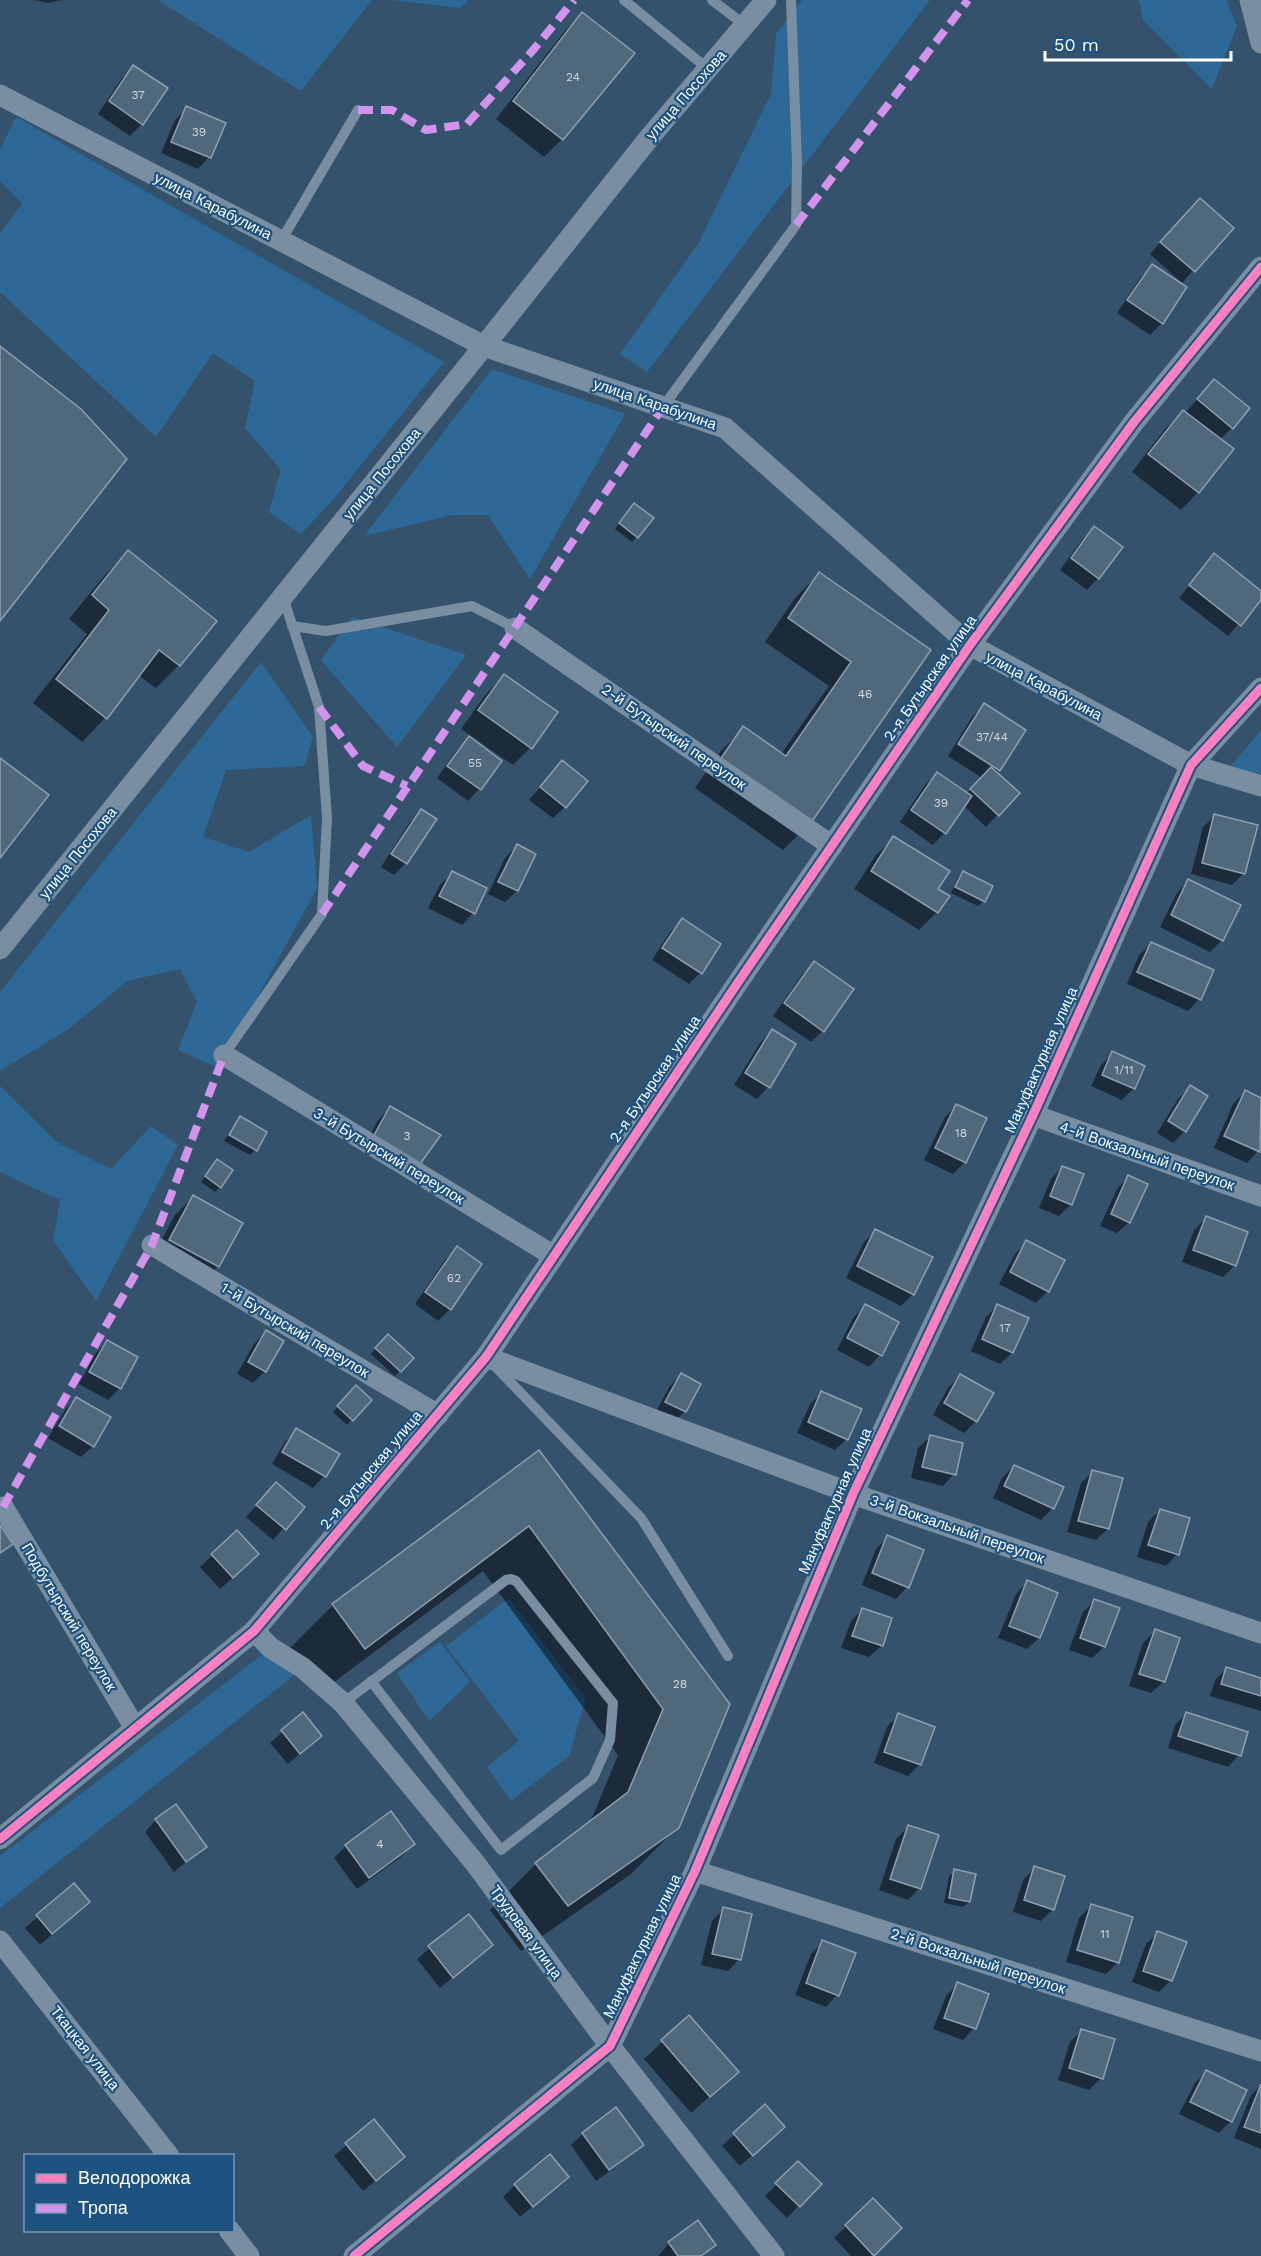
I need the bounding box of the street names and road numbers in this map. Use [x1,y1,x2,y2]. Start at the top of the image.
street label: улица Посохова [642,46,730,144]
street label: улица Карабулина [151,169,275,244]
street label: улица Карабулина [591,374,720,434]
street label: улица Посохова [339,424,425,524]
street label: 2-я Бутырская улица [880,611,981,744]
street label: улица Карабулина [983,648,1106,725]
street label: 2-й Бутырский переулок [598,680,750,794]
street label: улица Посохова [35,803,121,903]
street label: Мануфактурная улица [1001,984,1082,1136]
street label: 2-я Бутырская улица [606,1011,705,1146]
street label: 3-й Бутырский переулок [310,1104,468,1208]
street label: 4-й Вокзальный переулок [1057,1118,1237,1195]
street label: 1-й Бутырский переулок [218,1279,373,1382]
street label: 2-я Бутырская улица [316,1406,426,1533]
street label: Мануфактурная улица [795,1425,876,1577]
street label: 3-й Вокзальный переулок [867,1491,1047,1567]
street label: Подбутырский переулок [18,1540,121,1695]
street label: Мануфактурная улица [599,1871,685,2021]
street label: Трудовая улица [486,1882,566,1983]
street label: 2-й Вокзальный переулок [888,1924,1068,1998]
street label: Ткацкая улица [46,2002,124,2094]

